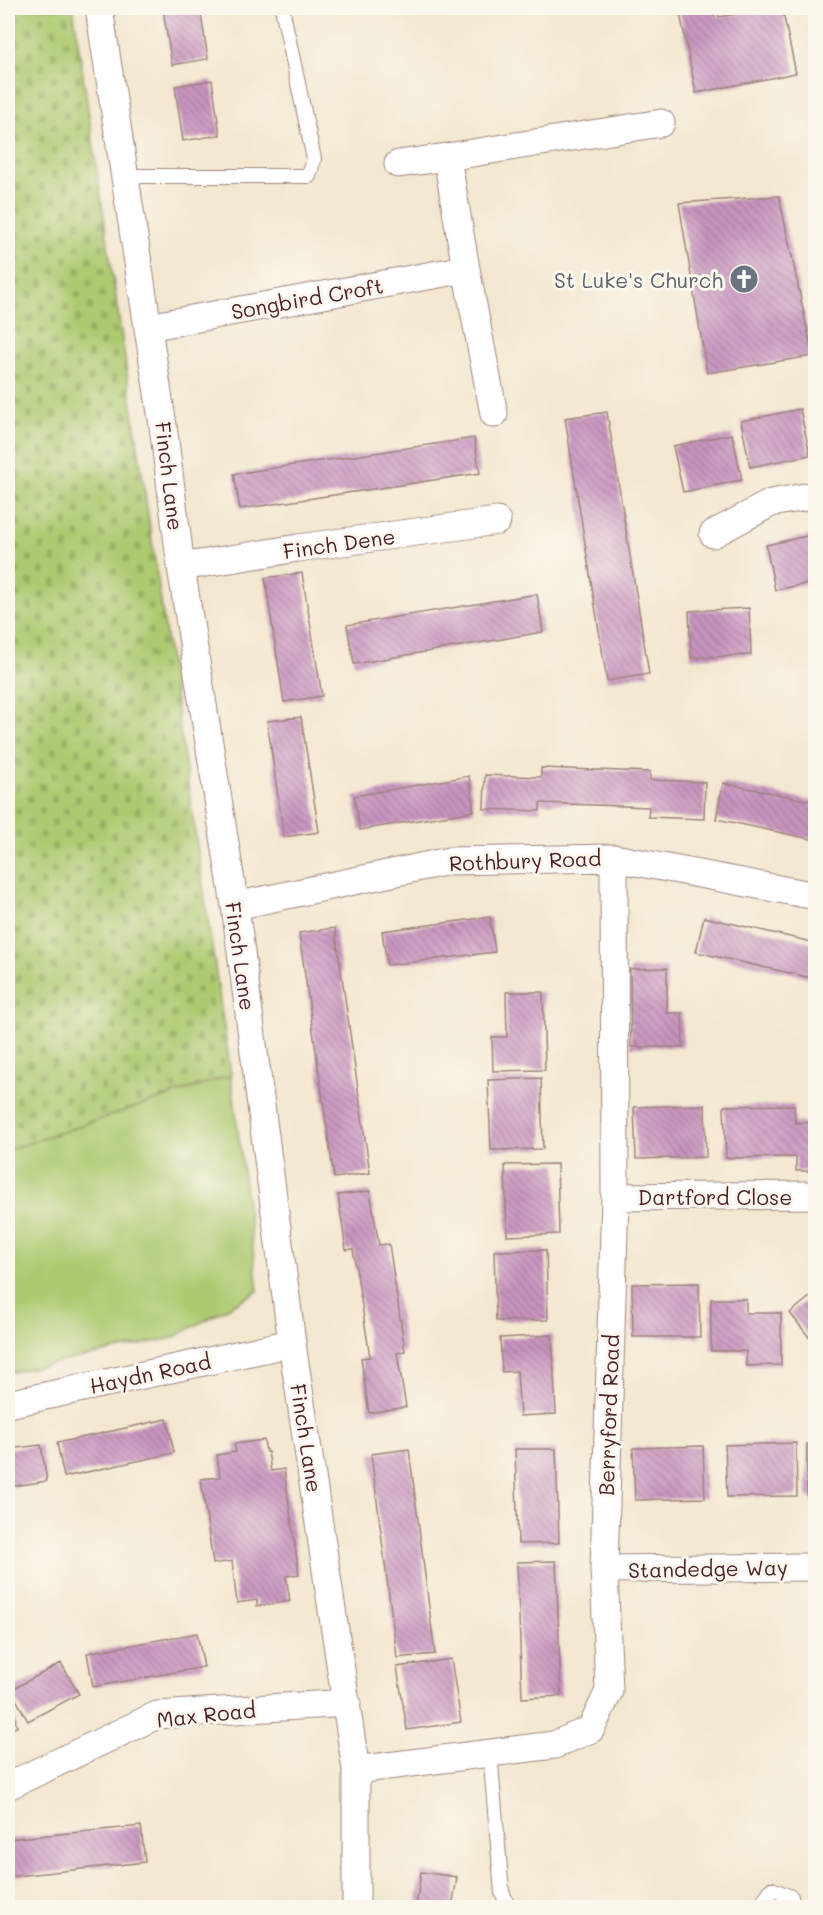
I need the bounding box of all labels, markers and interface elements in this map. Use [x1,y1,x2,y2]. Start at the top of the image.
church icon: St Luke's Church [728,263,760,295]
place label: St Luke's Church [554,266,723,293]
street label: Songbird Croft [229,271,385,325]
street label: Finch Lane [150,420,190,532]
street label: Finch Dene [281,522,397,564]
street label: Rothbury Road [448,844,602,876]
street label: Finch Lane [220,900,262,1012]
street label: Dartford Close [638,1183,792,1210]
street label: Berryford Road [592,1334,624,1496]
street label: Haydn Road [87,1347,213,1399]
street label: Finch Lane [285,1382,329,1494]
street label: Standedge Way [628,1553,788,1583]
street label: Max Road [155,1695,257,1733]

